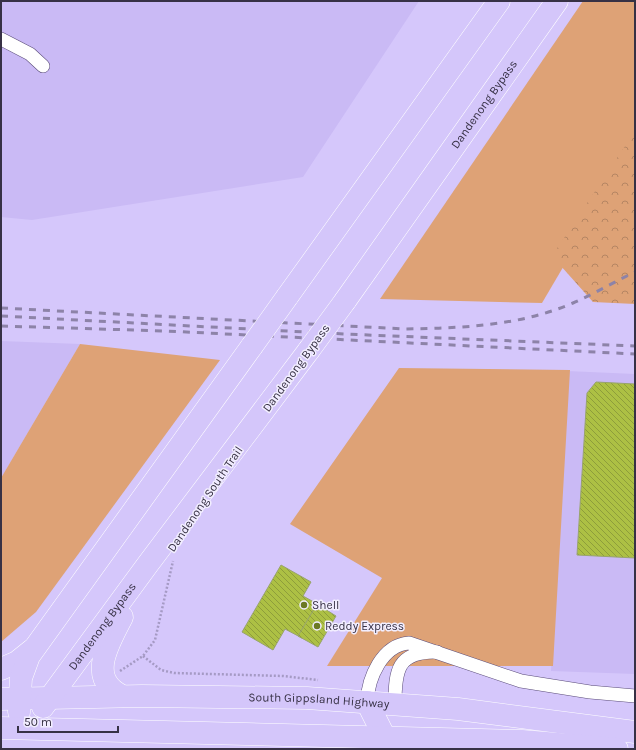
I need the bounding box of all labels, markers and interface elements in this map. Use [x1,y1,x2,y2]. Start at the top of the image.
street label: Dandenong Bypass [448,57,520,151]
street label: Dandenong Bypass [259,321,333,415]
street label: Dandenong South Trail [164,444,246,554]
street label: Dandenong Bypass [65,580,139,673]
place label: Shell [312,598,339,612]
marker: Shell [299,600,309,610]
place label: Reddy Express [325,619,404,633]
marker: Reddy Express [312,621,322,631]
street label: South Gippsland Highway [248,690,390,711]
scale bar [18,708,118,734]
text: 50 m [24,715,52,729]

